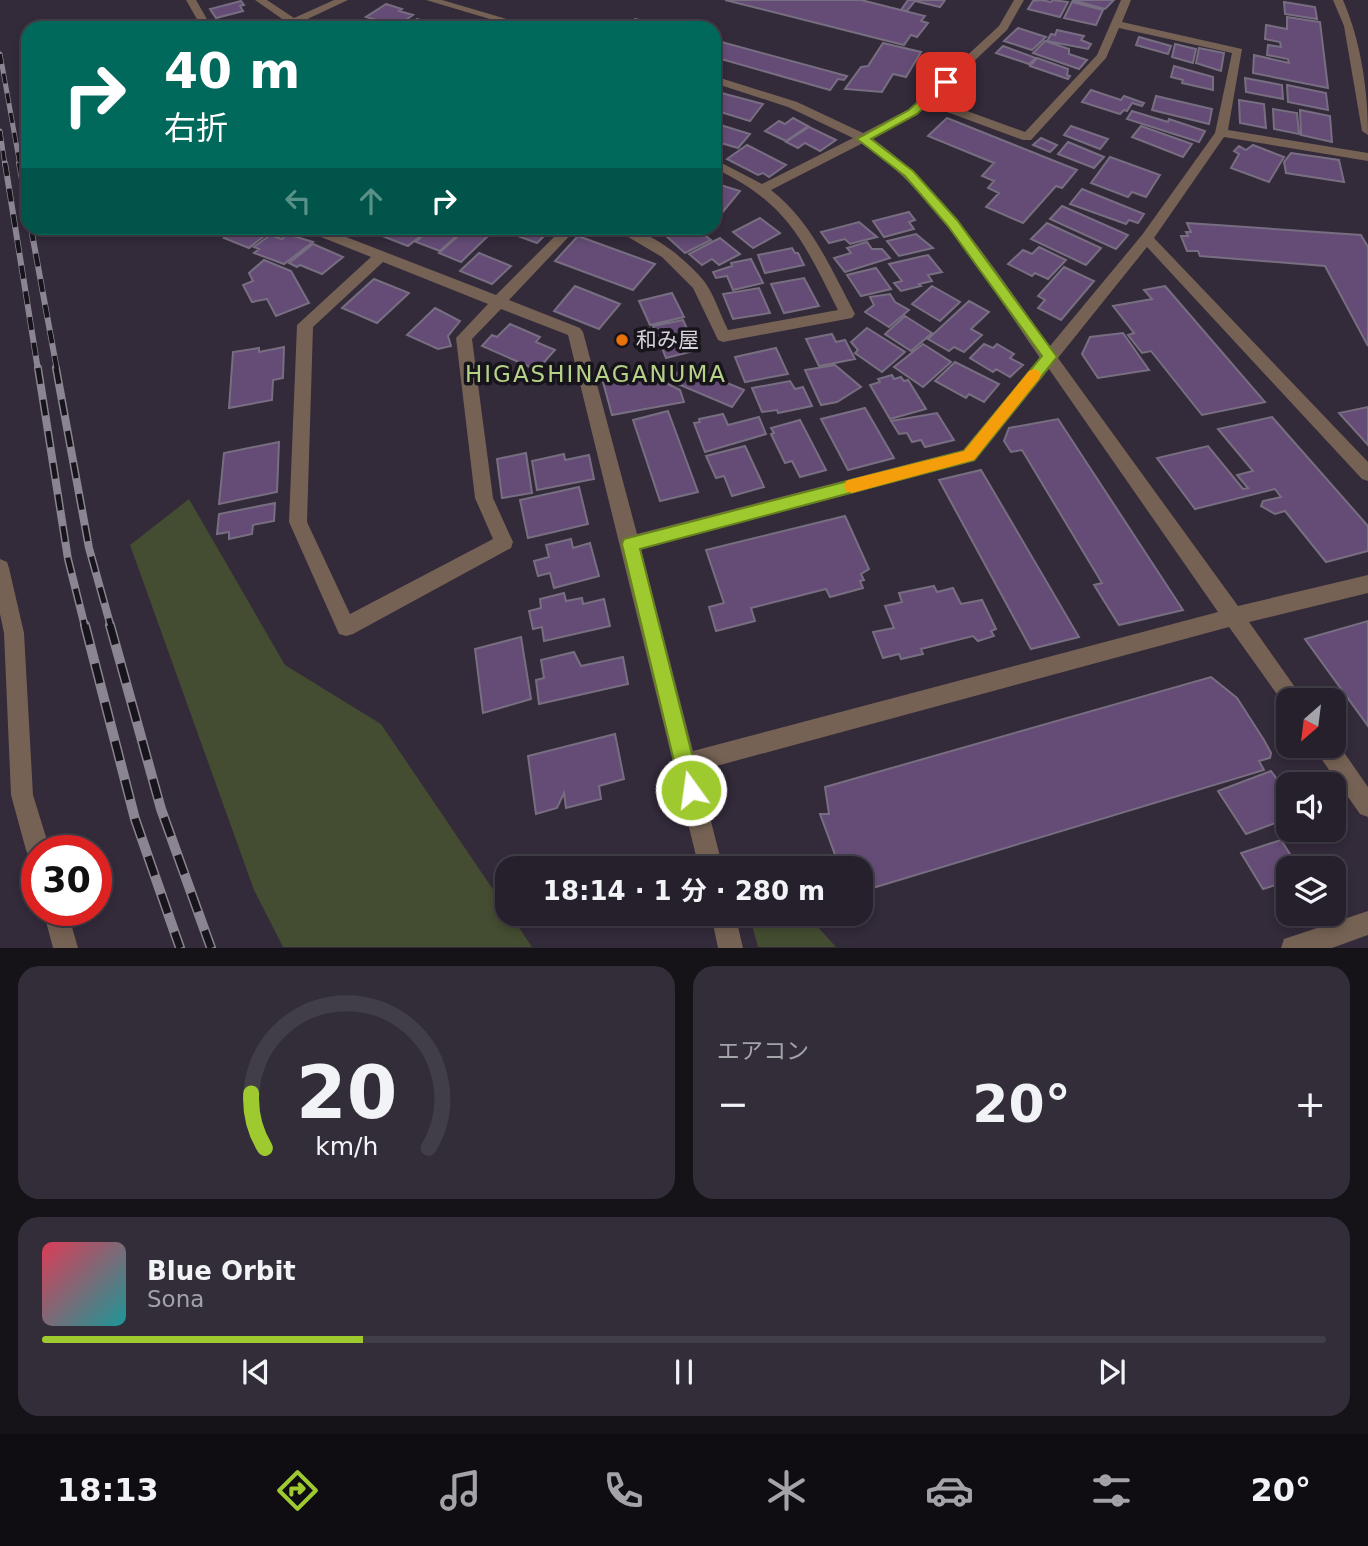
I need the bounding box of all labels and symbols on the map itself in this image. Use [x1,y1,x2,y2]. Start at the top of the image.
pin [916,52,976,112]
place label: 和み屋 [636,328,699,352]
marker: 和み屋 [614,332,630,348]
district label: HIGASHINAGANUMA [465,361,727,387]
north arrow [1276,688,1346,758]
position arrow [654,753,728,827]
speed limit sign: 30 [21,835,112,926]

